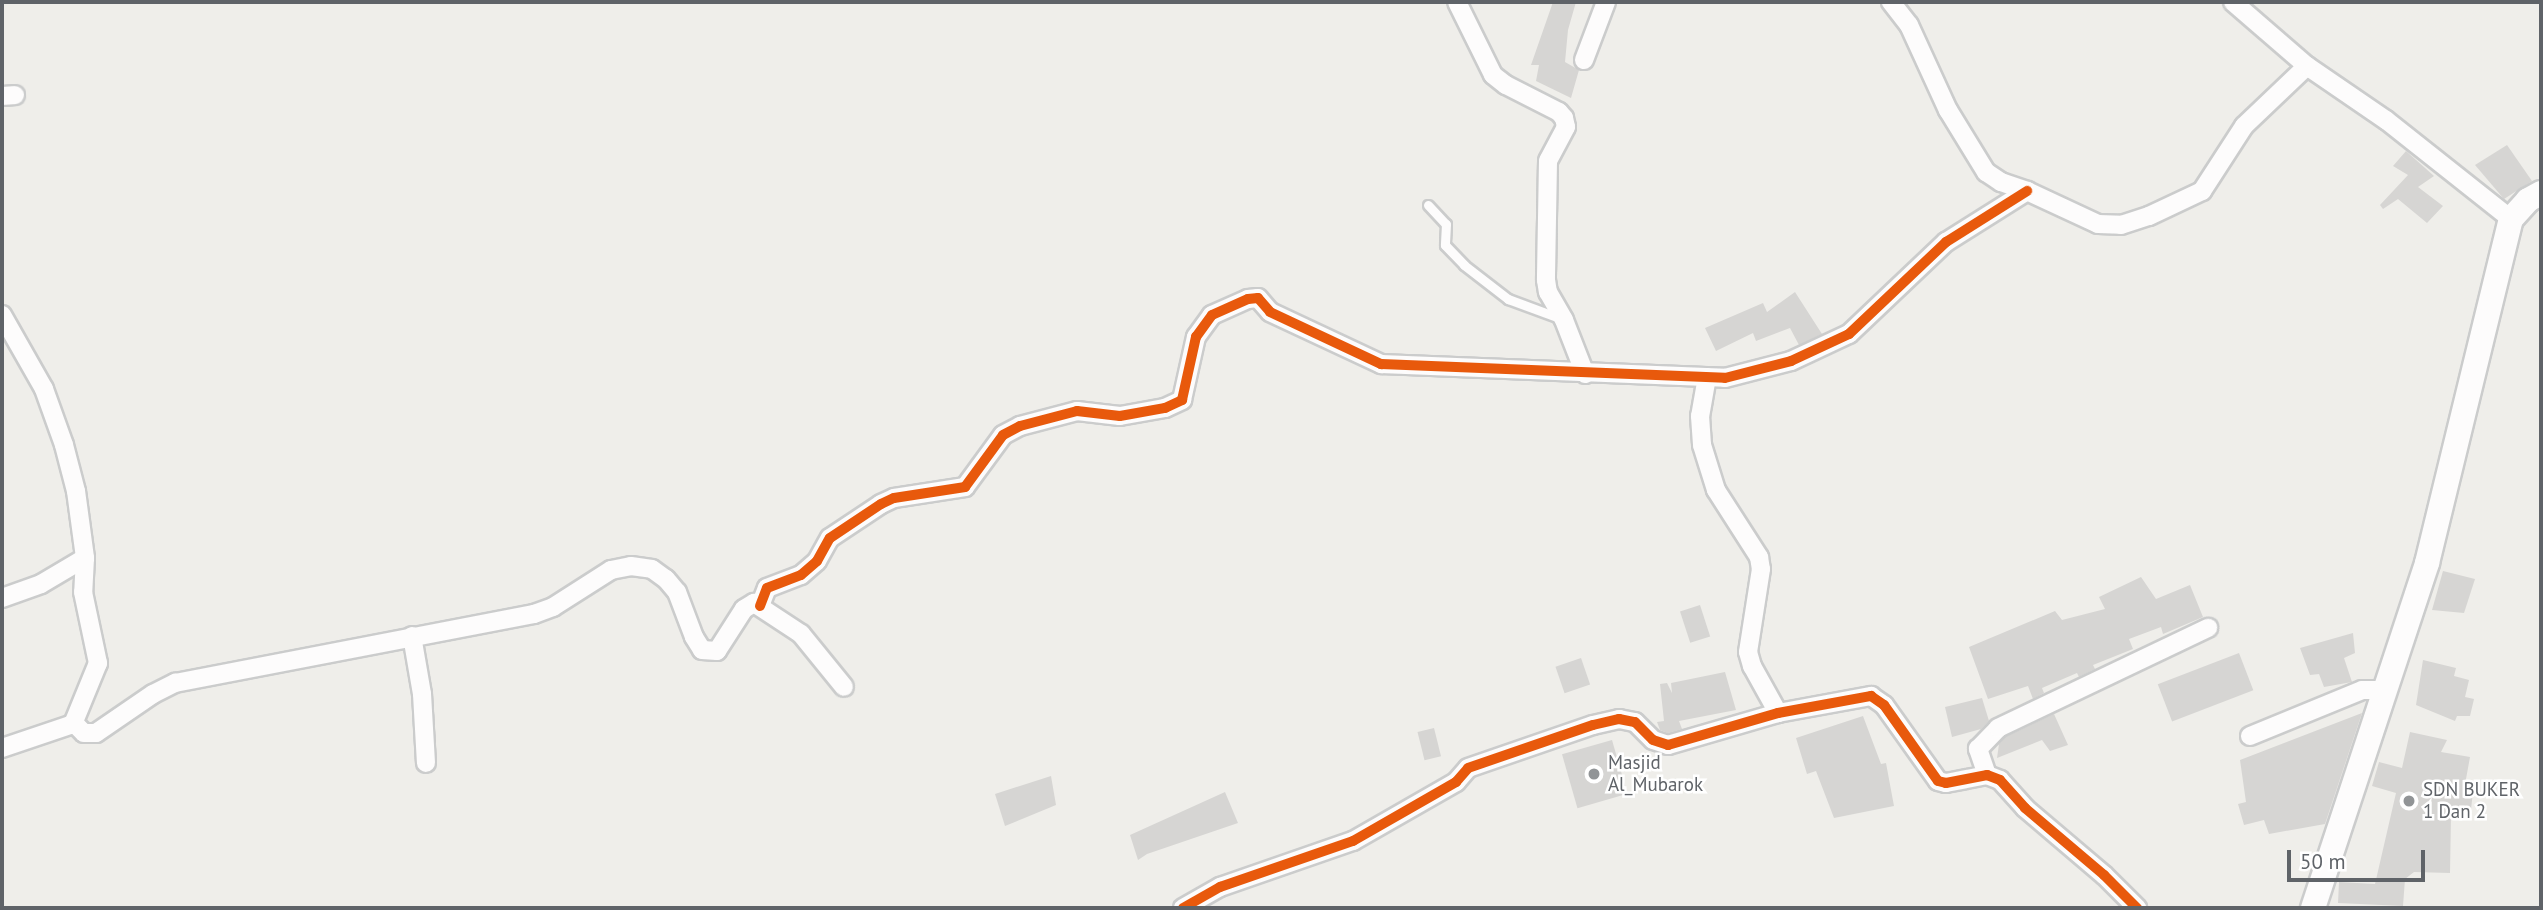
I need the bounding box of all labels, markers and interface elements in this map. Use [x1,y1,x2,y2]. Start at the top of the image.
place label: Masjid Al_Mubarok [1608,752,1703,796]
marker: Masjid Al_Mubarok [1586,766,1602,782]
place label: SDN BUKER 1 Dan 2 [2423,779,2520,823]
marker: SDN BUKER 1 Dan 2 [2401,793,2417,809]
scale bar [2291,836,2429,880]
text: 50 m [2300,848,2346,875]

